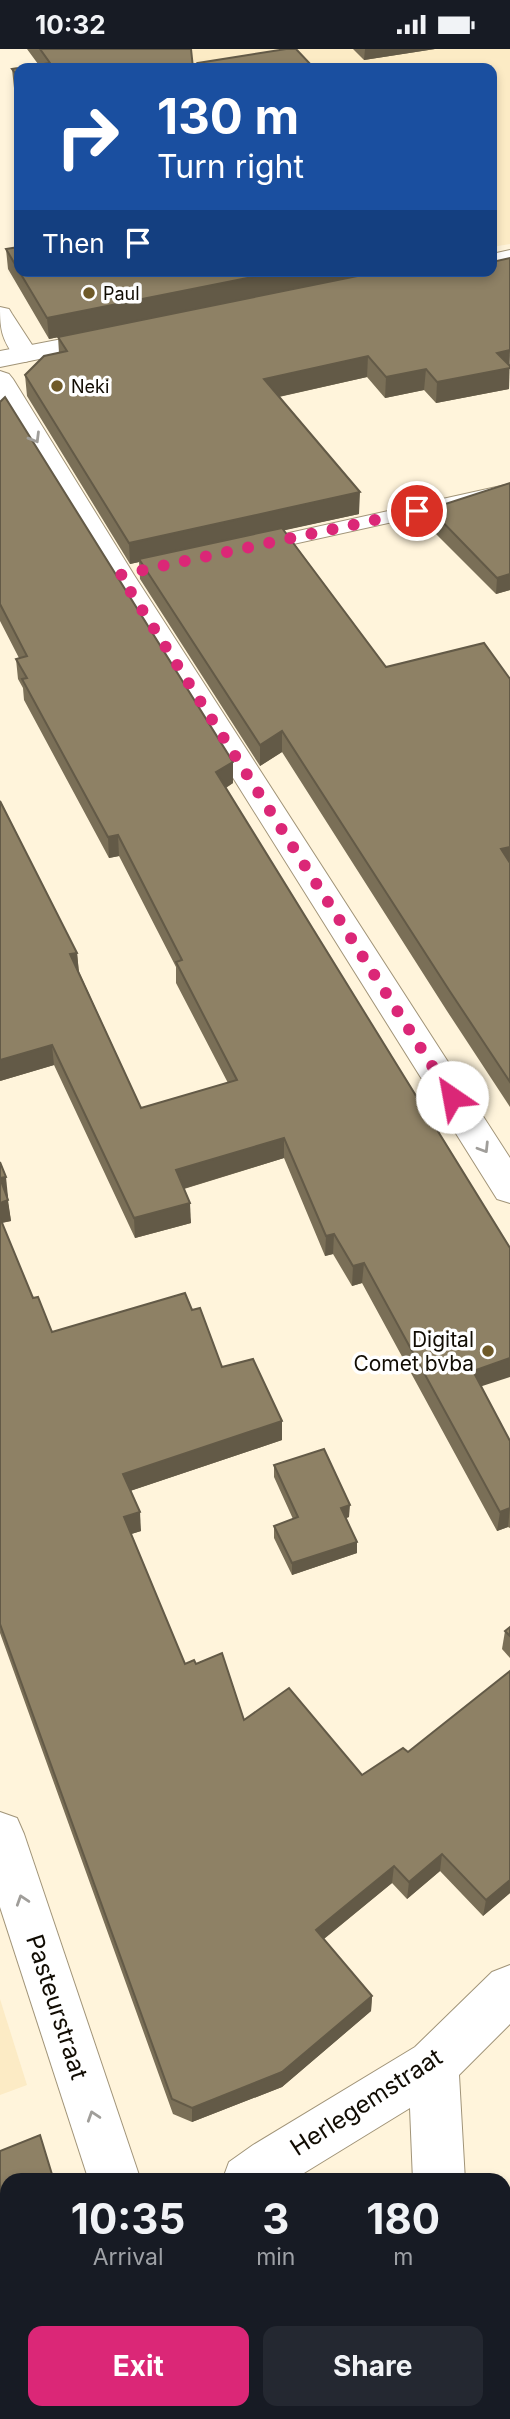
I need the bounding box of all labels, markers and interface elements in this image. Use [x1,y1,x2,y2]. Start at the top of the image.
text: 10:32 [35,9,106,40]
text: 130 m [157,87,299,146]
icon: right [42,91,133,182]
text: Turn right [157,147,304,186]
icon: arrive [119,224,157,262]
text: Then [42,228,105,259]
place label: Paul [103,283,140,304]
marker: Paul [81,285,97,301]
place label: Neki [71,376,109,397]
marker: Neki [49,378,65,394]
one-way arrow [27,430,40,443]
pin [387,481,447,541]
icon: arrive [398,492,436,530]
position arrow [415,1060,489,1134]
one-way arrow [475,1140,488,1153]
place label: Digital Comet bvba [353,1327,474,1376]
marker: Digital Comet bvba [480,1343,496,1359]
one-way arrow [16,1894,30,1906]
street label: Pasteurstraat [20,1931,94,2083]
street label: Herlegemstraat [285,2042,447,2162]
one-way arrow [87,2110,101,2122]
text: 10:35 [71,2193,185,2244]
text: 3 [262,2193,289,2244]
text: 180 [366,2193,440,2244]
text: Arrival [93,2243,163,2271]
text: min [256,2243,295,2271]
text: m [393,2243,413,2271]
button: Exit [28,2326,249,2406]
button: Share [263,2326,483,2406]

